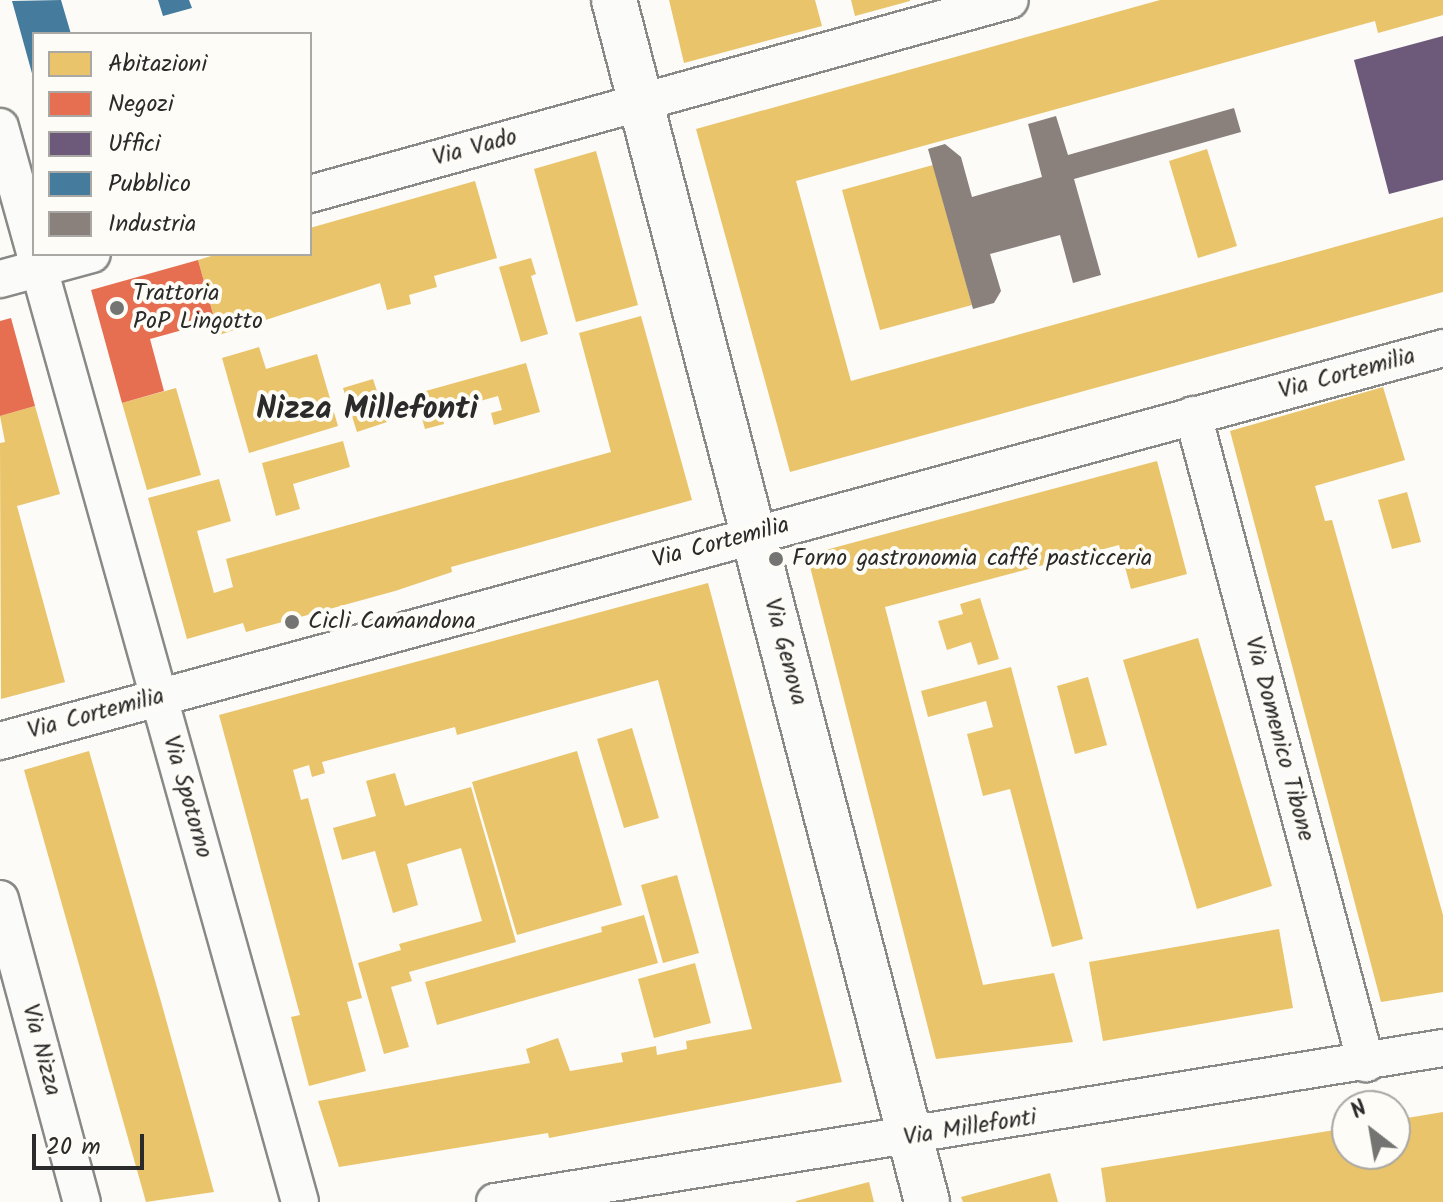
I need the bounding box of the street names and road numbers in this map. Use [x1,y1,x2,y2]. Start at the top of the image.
street label: Via Vado [430,123,520,173]
street label: Via Cortemilia [1276,342,1418,406]
street label: Via Cortemilia [650,511,792,575]
street label: Via Genova [757,595,813,709]
street label: Via Domenico Tibone [1238,633,1320,845]
street label: Via Cortemilia [25,682,167,746]
street label: Via Spotorno [156,732,218,862]
street label: Via Nizza [15,1001,67,1099]
street label: Via Millefonti [901,1103,1039,1153]

